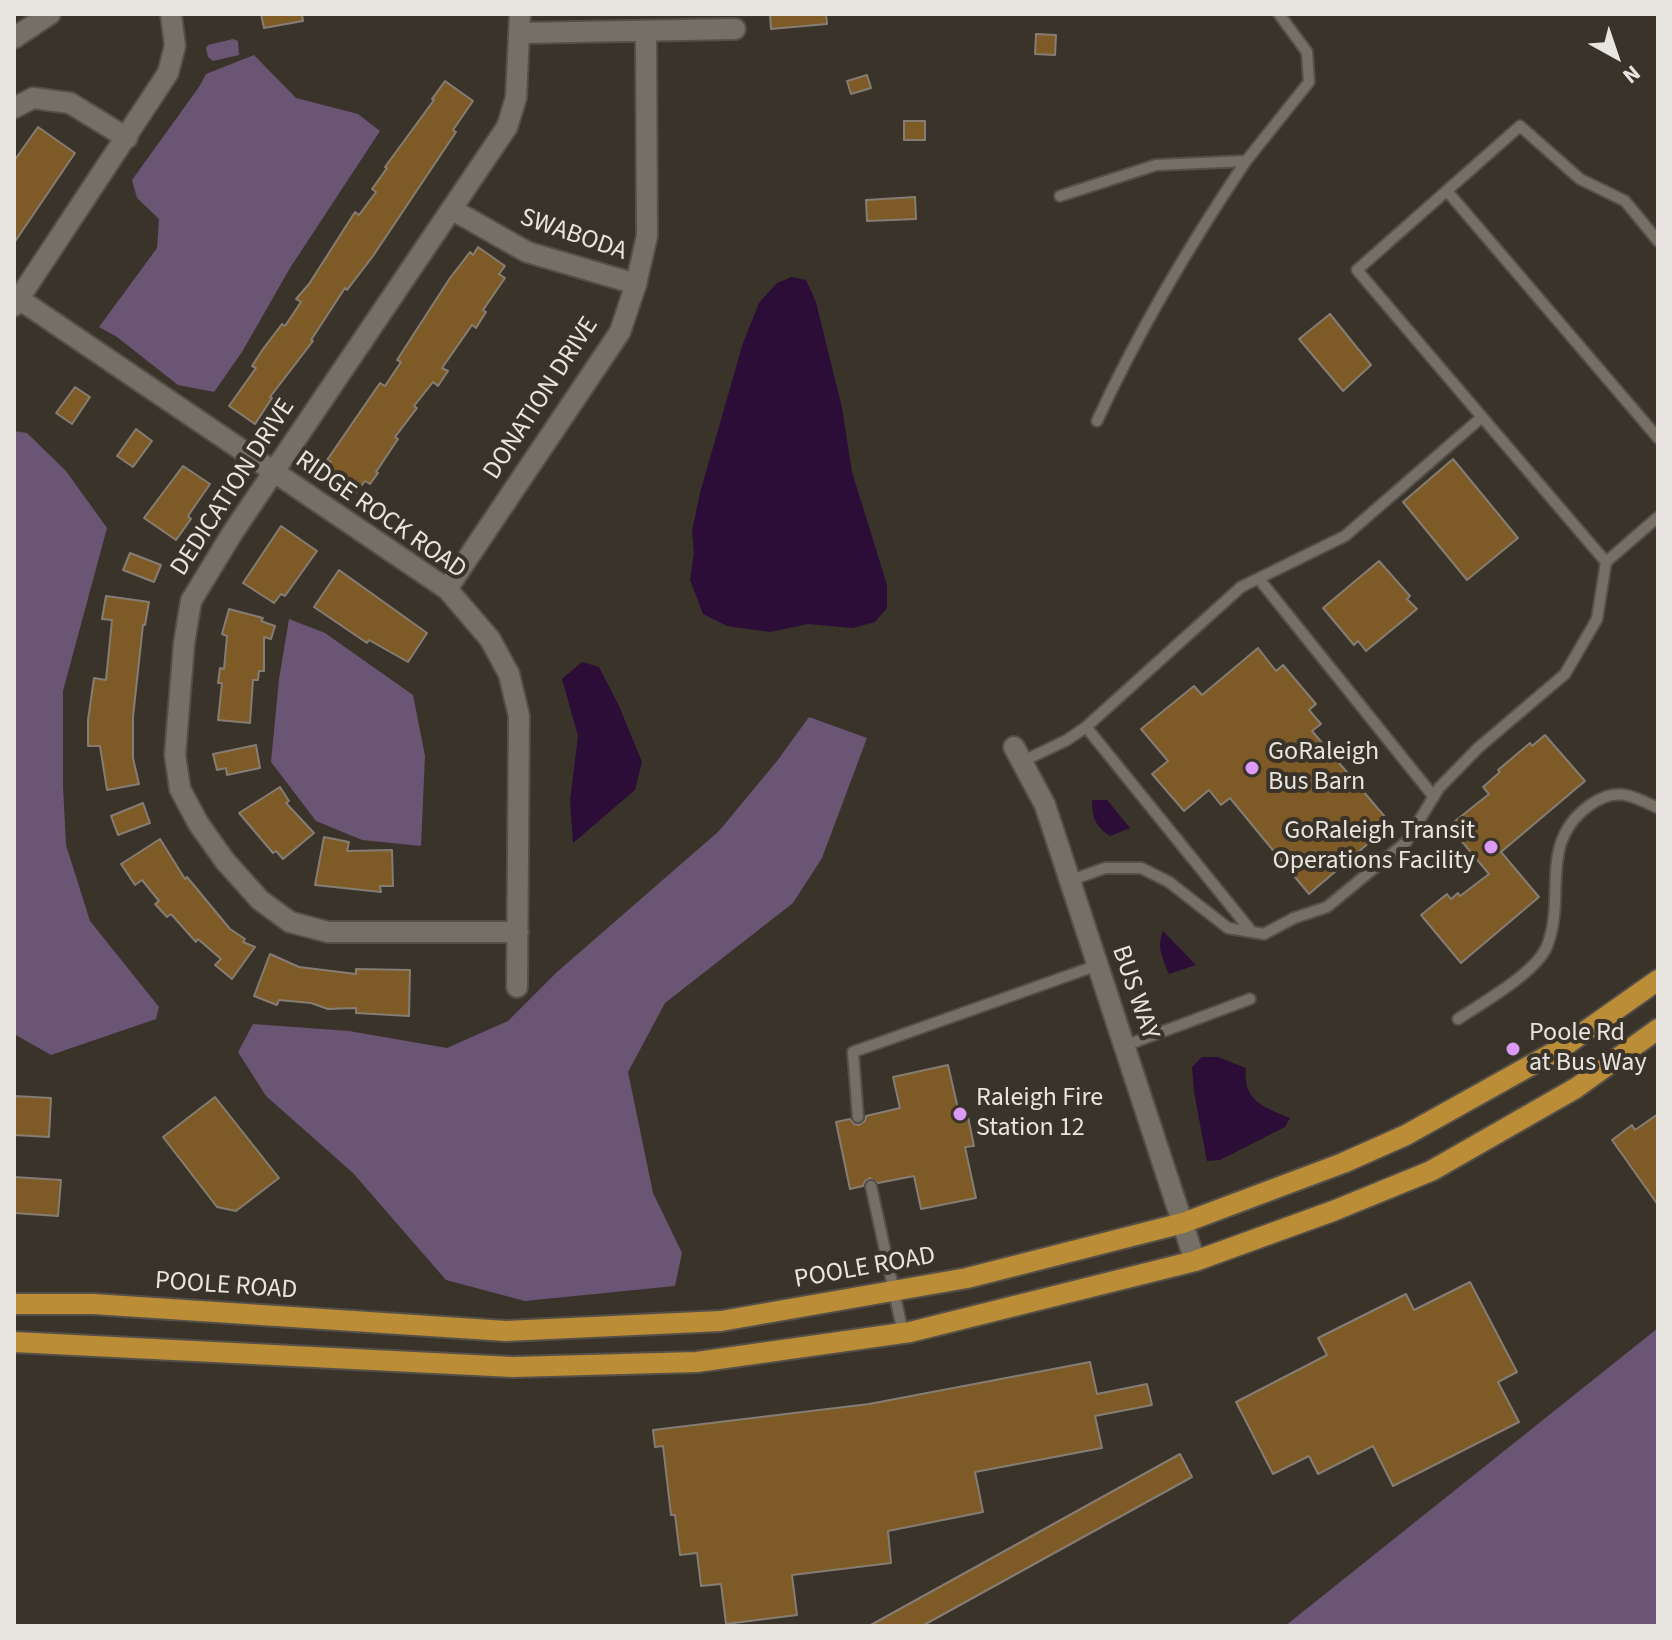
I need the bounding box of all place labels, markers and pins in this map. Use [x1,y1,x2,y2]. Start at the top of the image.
place label: GoRaleigh Bus Barn [1268,737,1379,798]
marker: GoRaleigh Bus Barn [1243,759,1261,777]
place label: GoRaleigh Transit Operations Facility [1272,816,1475,878]
marker: GoRaleigh Transit Operations Facility [1482,838,1500,856]
place label: Poole Rd at Bus Way [1529,1018,1647,1080]
marker: Poole Rd at Bus Way [1504,1040,1522,1058]
place label: Raleigh Fire Station 12 [976,1083,1103,1144]
marker: Raleigh Fire Station 12 [951,1105,969,1123]

